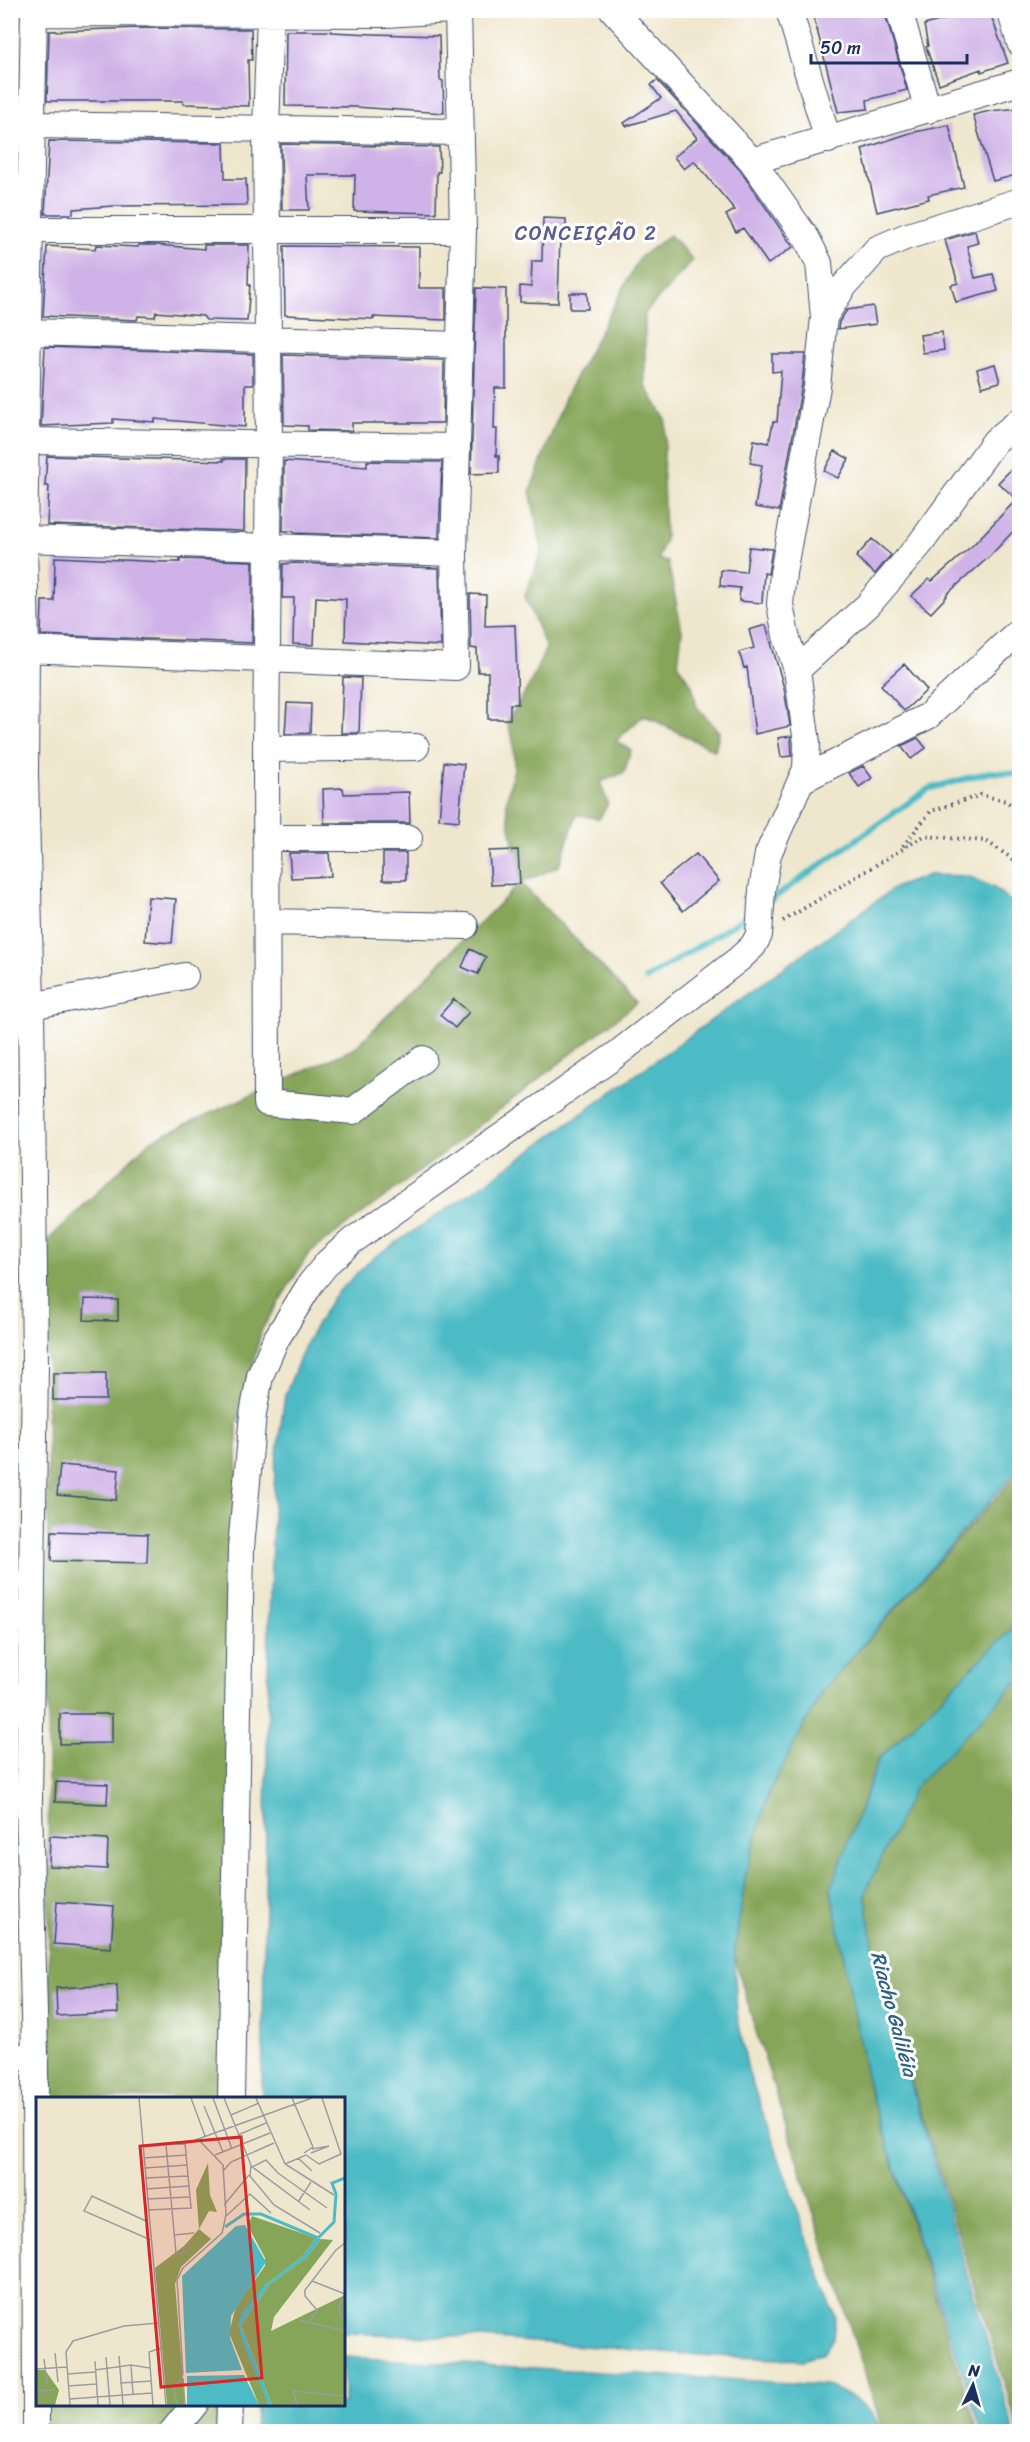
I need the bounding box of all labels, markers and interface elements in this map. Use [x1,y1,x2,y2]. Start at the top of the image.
scale bar [811,27,967,65]
text: 50 m [820,32,861,64]
district label: CONCEIÇÃO 2 [515,216,657,251]
water label: Riacho Galiléia [860,1947,928,2082]
inset map [36,2097,345,2406]
north arrow [943,2355,1003,2415]
text: N [966,2356,982,2386]

